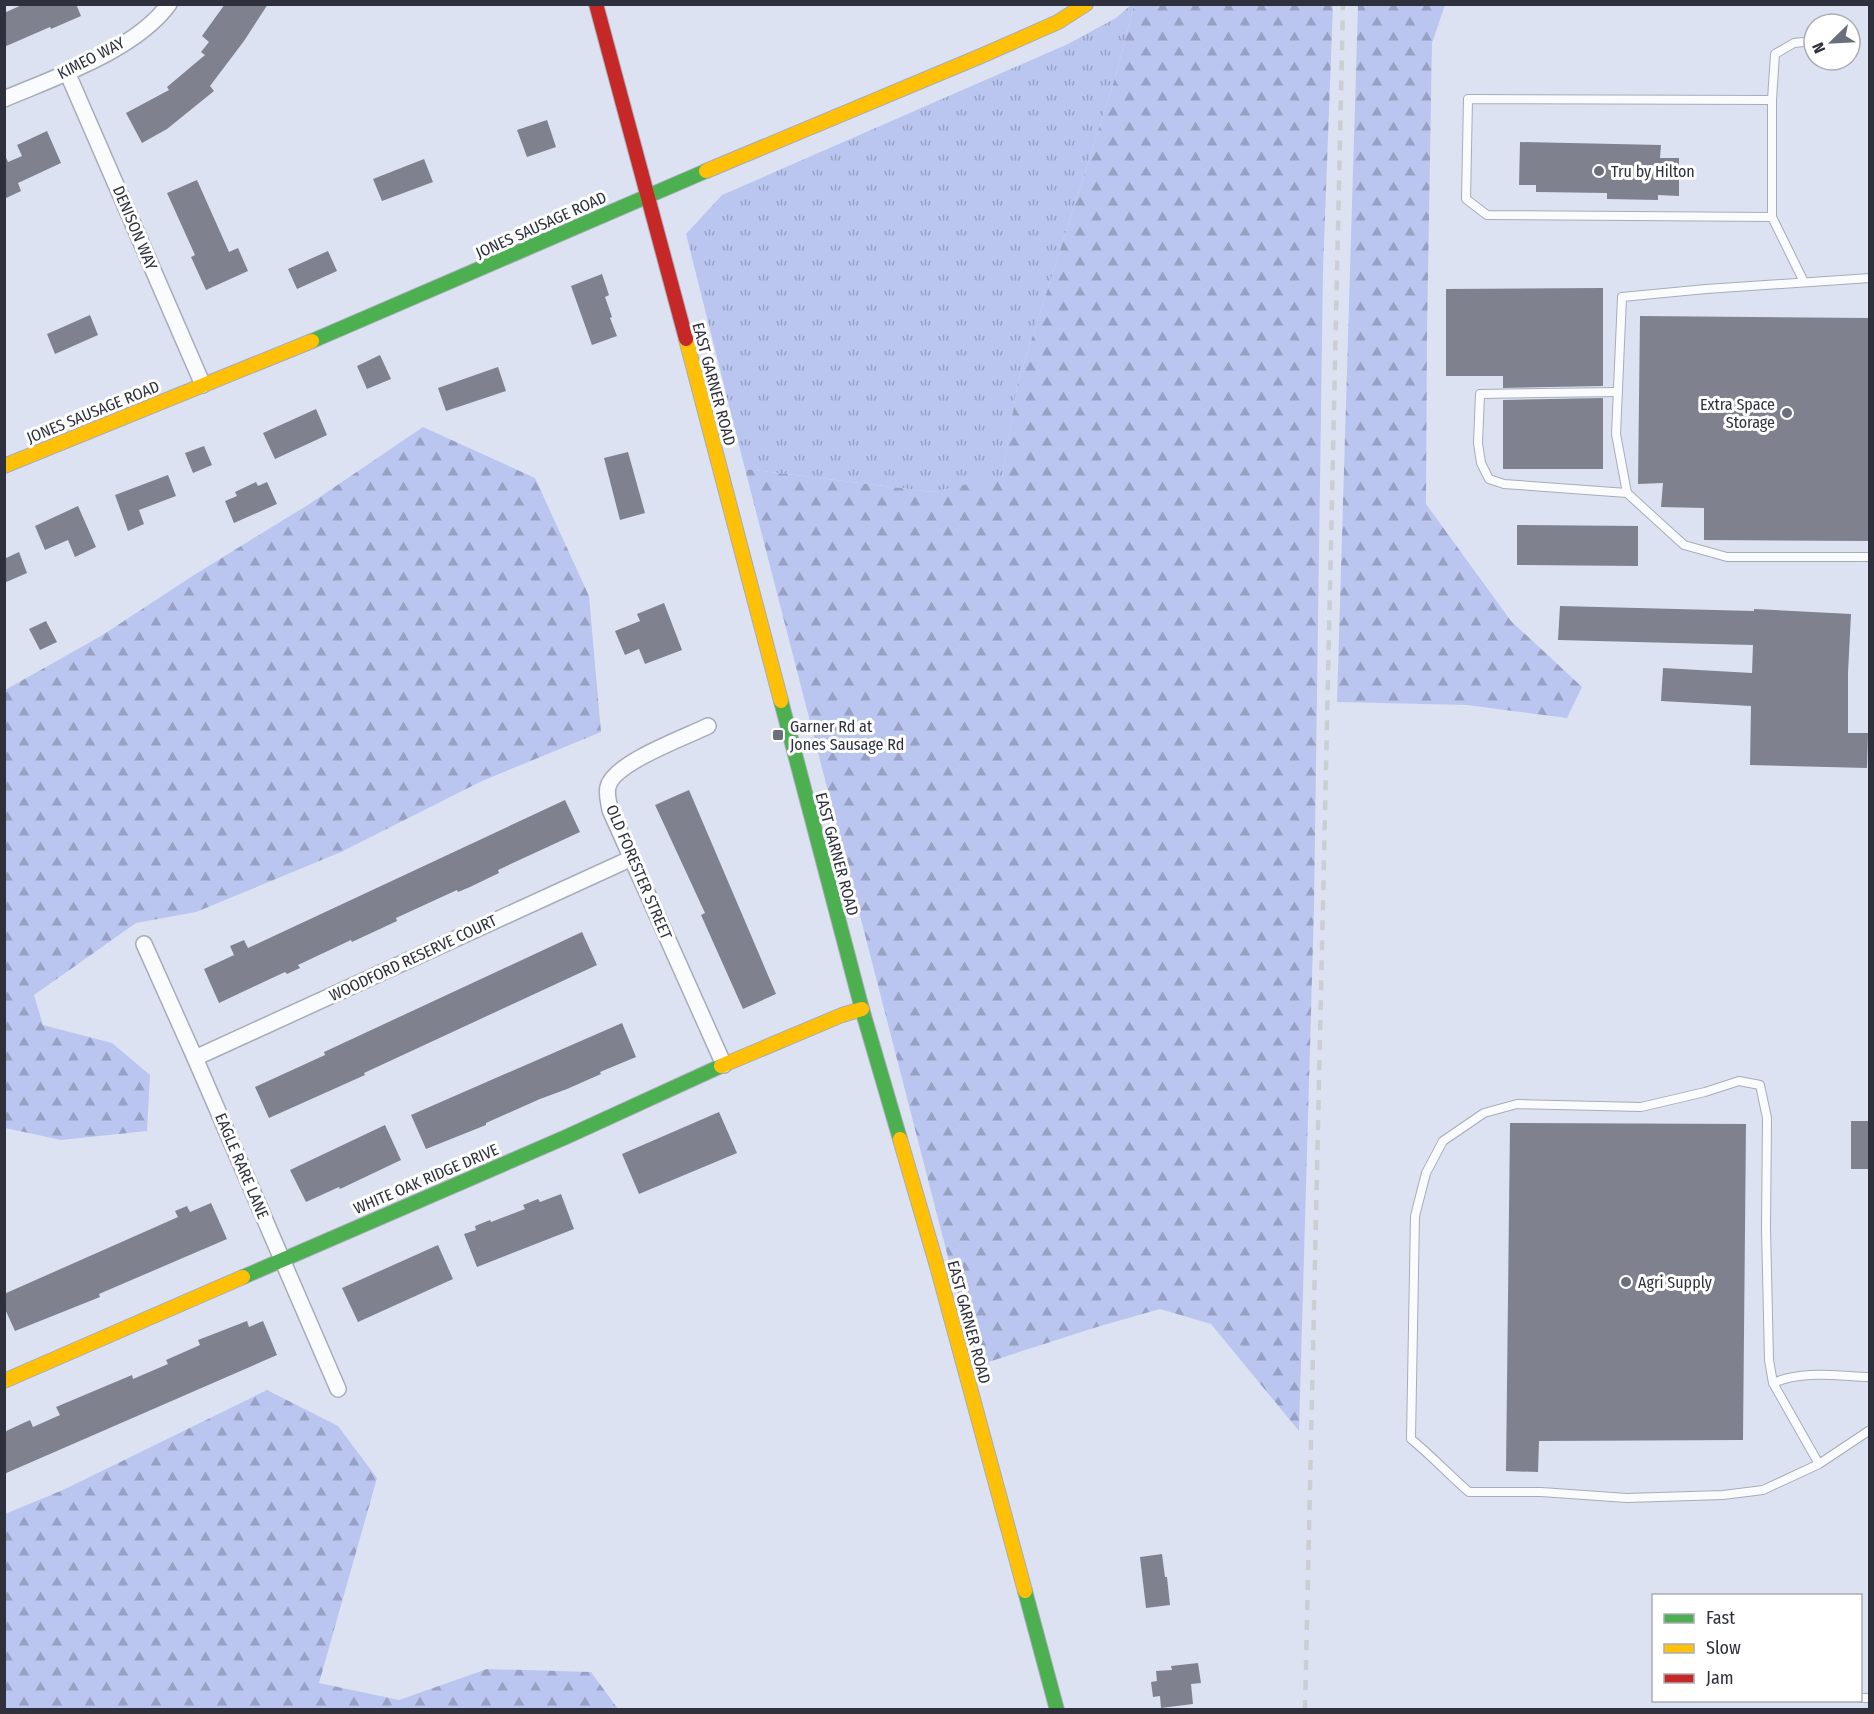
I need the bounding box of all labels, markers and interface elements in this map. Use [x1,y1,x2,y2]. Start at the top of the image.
north arrow [1802,12,1862,72]
street label: KIMEO WAY [54,33,128,83]
text: N [1808,40,1829,56]
place label: Tru by Hilton [1611,162,1695,181]
marker: Tru by Hilton [1592,164,1606,178]
street label: DENISON WAY [109,183,161,273]
street label: JONES SAUSAGE ROAD [473,188,609,262]
street label: EAST GARNER ROAD [688,320,740,448]
street label: JONES SAUSAGE ROAD [24,377,162,447]
place label: Extra Space Storage [1700,395,1775,432]
marker: Extra Space Storage [1780,406,1794,420]
place label: Garner Rd at Jones Sausage Rd [790,717,904,754]
marker: Garner Rd at Jones Sausage Rd [771,728,785,742]
street label: EAST GARNER ROAD [811,790,863,918]
street label: OLD FORESTER STREET [602,802,676,943]
street label: WOODFORD RESERVE COURT [326,911,500,1005]
street label: EAGLE RARE LANE [211,1110,273,1222]
street label: WHITE OAK RIDGE DRIVE [351,1140,501,1218]
street label: EAST GARNER ROAD [943,1258,995,1386]
place label: Agri Supply [1638,1273,1713,1292]
marker: Agri Supply [1619,1275,1633,1289]
legend [1652,1594,1862,1702]
text: Fast [1706,1607,1735,1629]
text: Slow [1706,1637,1741,1659]
text: Jam [1706,1667,1734,1689]

